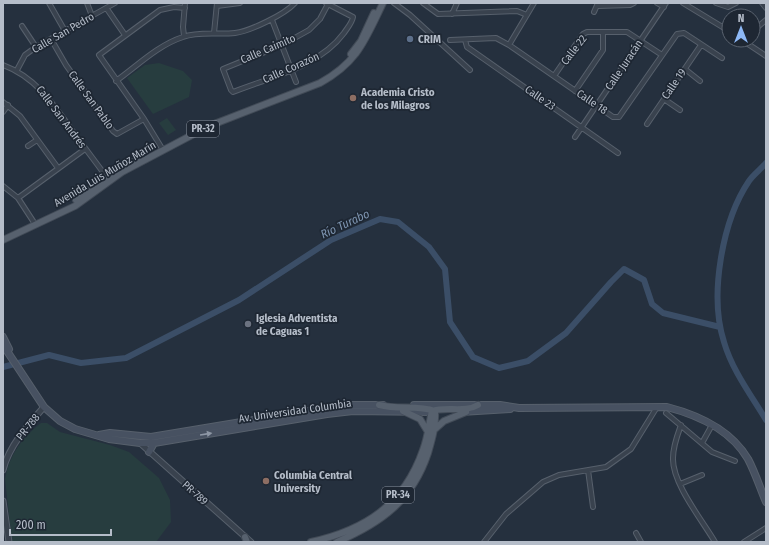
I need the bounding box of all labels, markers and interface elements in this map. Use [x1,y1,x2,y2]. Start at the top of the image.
north arrow [721,8,761,48]
street label: Calle San Pedro [30,10,97,56]
text: N [738,12,744,25]
street label: Calle Caimito [238,31,298,66]
street label: Calle 22 [558,32,590,67]
place label: CRIM [418,33,441,46]
marker: CRIM [405,34,415,44]
street label: Calle Juracán [602,37,646,93]
street label: Calle Corazón [261,50,321,86]
street label: Calle 19 [659,66,689,102]
street label: Calle San Pablo [66,68,117,132]
street label: Calle San Andrés [33,83,89,151]
street label: Calle 23 [522,83,558,113]
place label: Academia Cristo de los Milagros [360,86,435,112]
street label: Calle 18 [574,87,610,117]
marker: Academia Cristo de los Milagros [348,93,358,103]
road number: PR-32 [187,121,219,137]
street label: Avenida Luis Muñoz Marín [52,138,158,210]
water label: Río Turabo [318,207,372,241]
place label: Iglesia Adventista de Caguas 1 [256,312,338,338]
marker: Iglesia Adventista de Caguas 1 [243,319,253,329]
street label: Av. Universidad Columbia [238,397,352,425]
street label: PR-788 [13,411,43,443]
one-way arrow [200,431,212,437]
place label: Columbia Central University [274,469,353,495]
marker: Columbia Central University [261,476,271,486]
street label: PR-789 [180,478,210,508]
road number: PR-34 [382,487,414,503]
scale bar [10,511,111,537]
text: 200 m [16,518,46,532]

